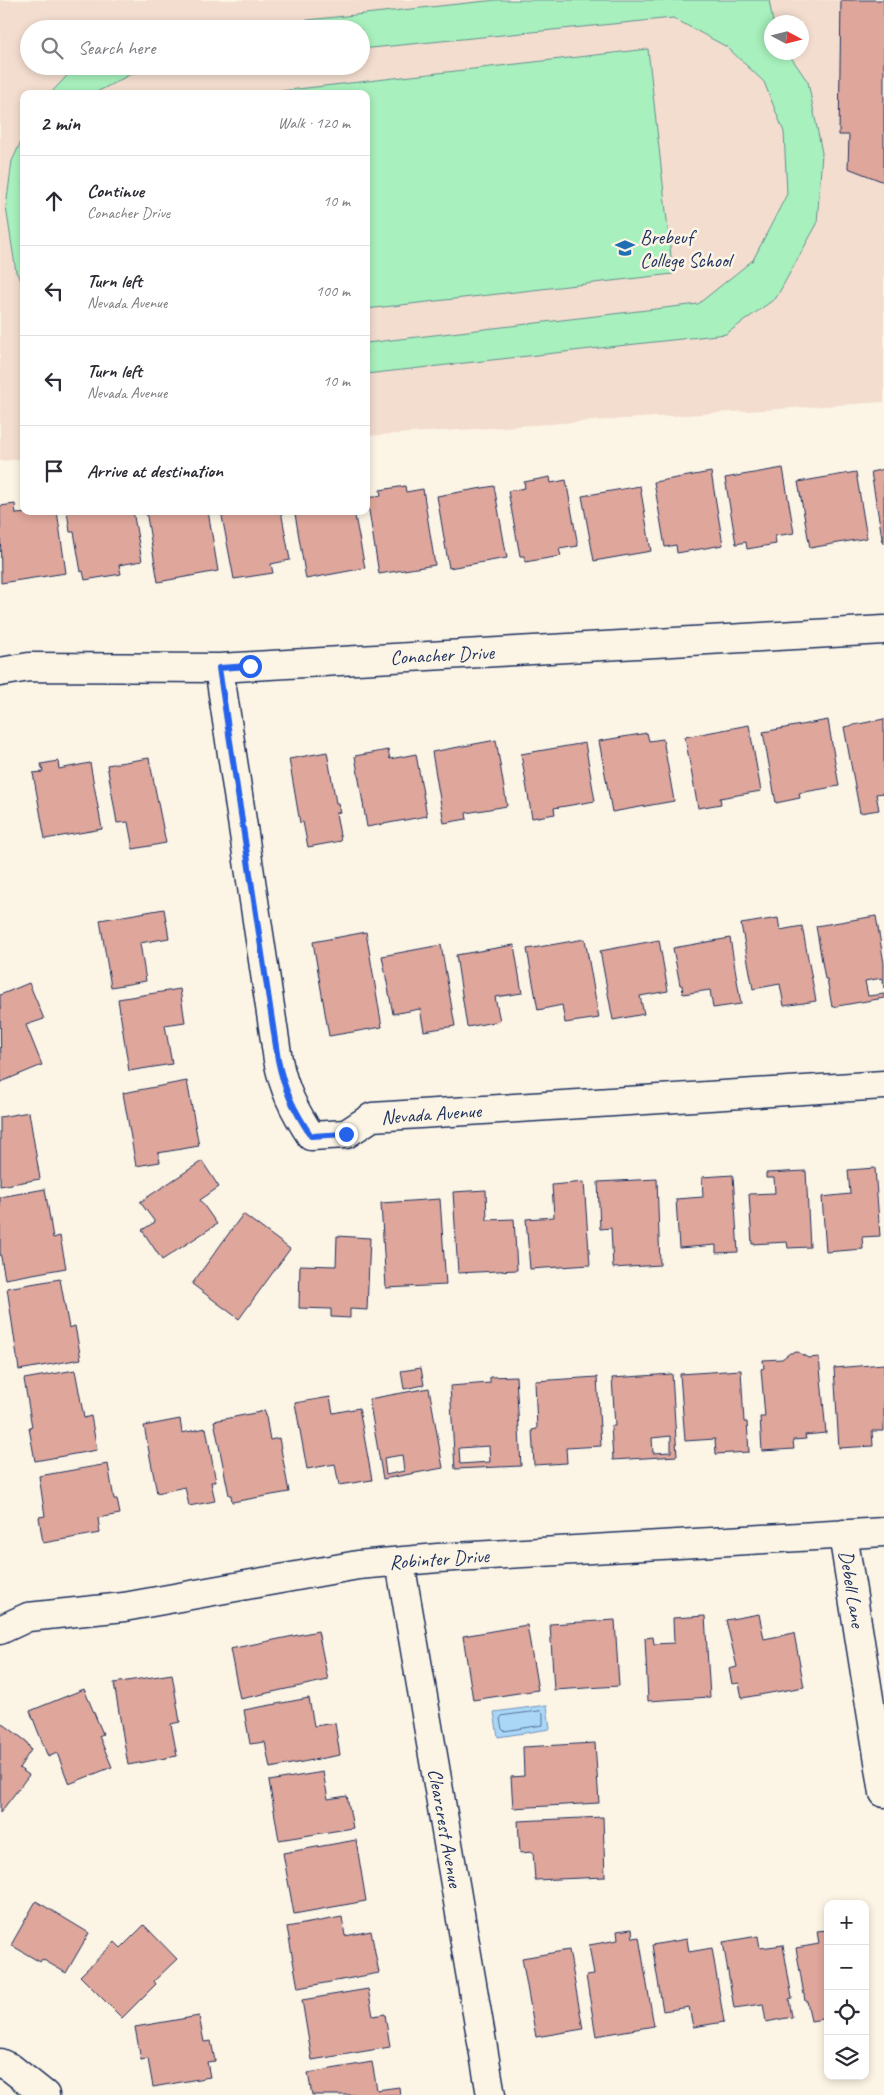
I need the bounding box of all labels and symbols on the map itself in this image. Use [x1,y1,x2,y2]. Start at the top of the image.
north arrow [764,15,809,60]
place label: Brebeuf College School [640,225,735,273]
school or university icon: Brebeuf College School [614,237,636,259]
street label: Conacher Drive [390,640,496,670]
route start [239,655,262,678]
street label: Nevada Avenue [380,1098,483,1130]
route end [335,1123,358,1146]
street label: Robinter Drive [388,1543,491,1575]
street label: Debell Lane [834,1549,871,1631]
street label: Clearcrest Avenue [422,1767,468,1891]

